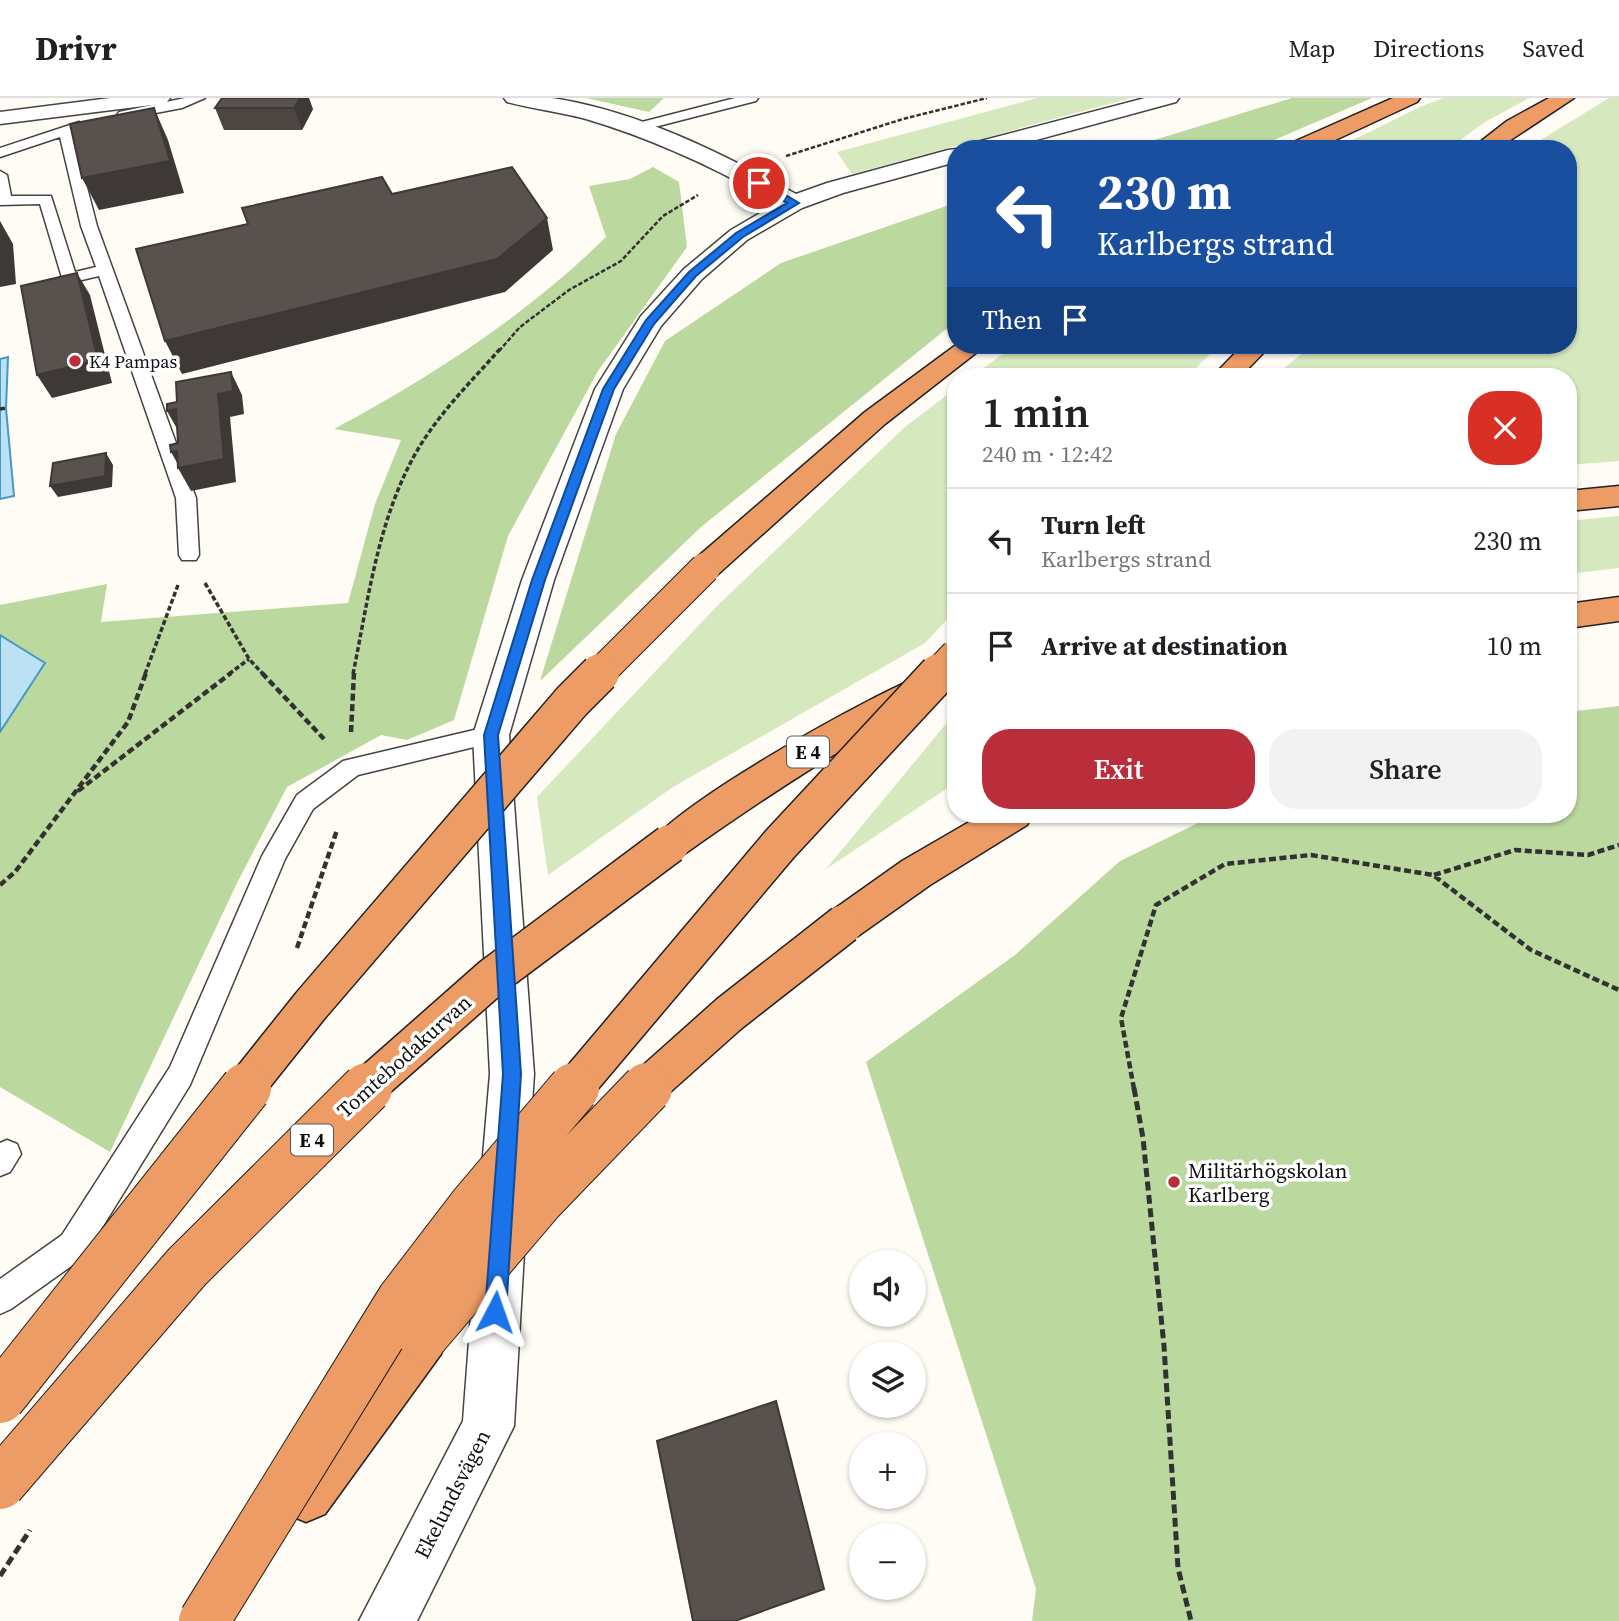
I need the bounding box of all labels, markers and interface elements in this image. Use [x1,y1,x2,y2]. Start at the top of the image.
text: Drivr [35,26,117,71]
text: Map [1288,32,1335,65]
text: Directions [1373,32,1484,65]
text: Saved [1522,32,1584,65]
pin [729,153,789,213]
text: 230 m [1097,158,1232,225]
icon: arrive [740,164,778,202]
icon: left [982,168,1073,259]
text: Karlbergs strand [1097,222,1334,266]
icon: arrive [1056,301,1094,339]
text: Then [982,302,1042,338]
place label: K4 Pampas [89,349,177,374]
marker: K4 Pampas [67,353,83,369]
text: 1 min [982,383,1090,441]
button: close [1468,391,1542,465]
text: 240 m · 12:42 [982,438,1113,470]
text: Turn left [1041,507,1145,543]
icon: left [982,522,1020,560]
text: 230 m [1474,523,1542,559]
text: Karlbergs strand [1041,543,1211,575]
icon: arrive [982,627,1020,665]
text: Arrive at destination [1041,628,1288,664]
text: 10 m [1487,628,1542,664]
button: Exit [982,729,1255,809]
button: Share [1269,729,1542,809]
road number: E 4 [787,736,829,768]
street label: Tomtebodakurvan [331,988,478,1124]
road number: E 4 [291,1124,333,1156]
place label: Militärhögskolan Karlberg [1188,1156,1348,1209]
marker: Militärhögskolan Karlberg [1166,1174,1182,1190]
map controls [849,1250,926,1600]
button: sound [849,1250,926,1327]
position arrow [458,1275,532,1349]
button: layers [849,1341,926,1418]
street label: Ekelundsvägen [407,1424,497,1563]
button: + [849,1432,926,1509]
button: − [849,1523,926,1600]

